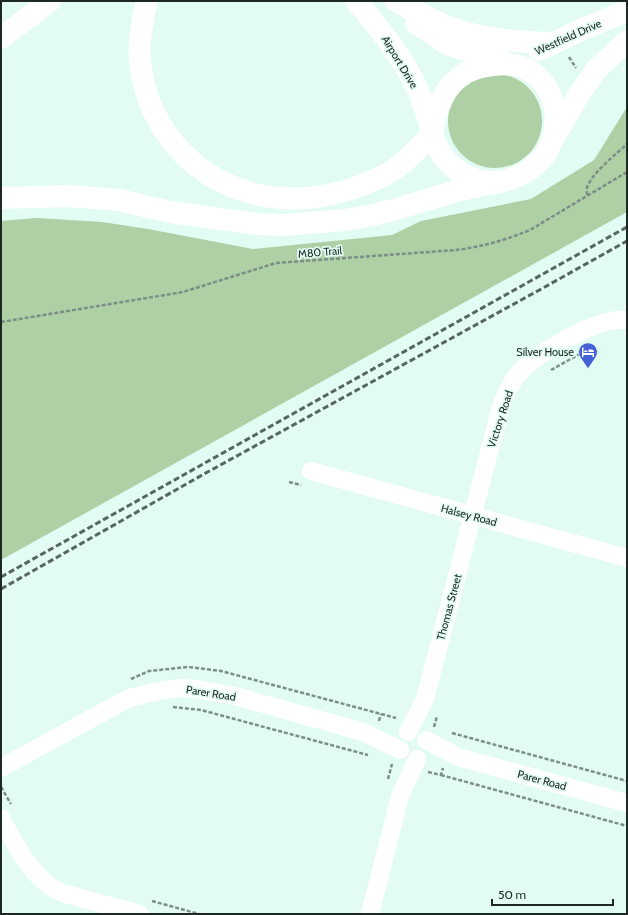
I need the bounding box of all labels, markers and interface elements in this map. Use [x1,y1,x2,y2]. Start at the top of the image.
street label: Westfield Drive [533,16,604,58]
street label: Airport Drive [379,33,421,91]
street label: M80 Trail [297,243,343,261]
hotel icon: Silver House [577,341,599,369]
place label: Silver House [516,345,574,359]
street label: Victory Road [484,388,516,450]
street label: Halsey Road [439,501,499,529]
street label: Thomas Street [433,572,465,642]
street label: Parer Road [185,682,237,704]
street label: Parer Road [516,767,568,793]
scale bar [492,881,613,907]
text: 50 m [498,887,526,902]

